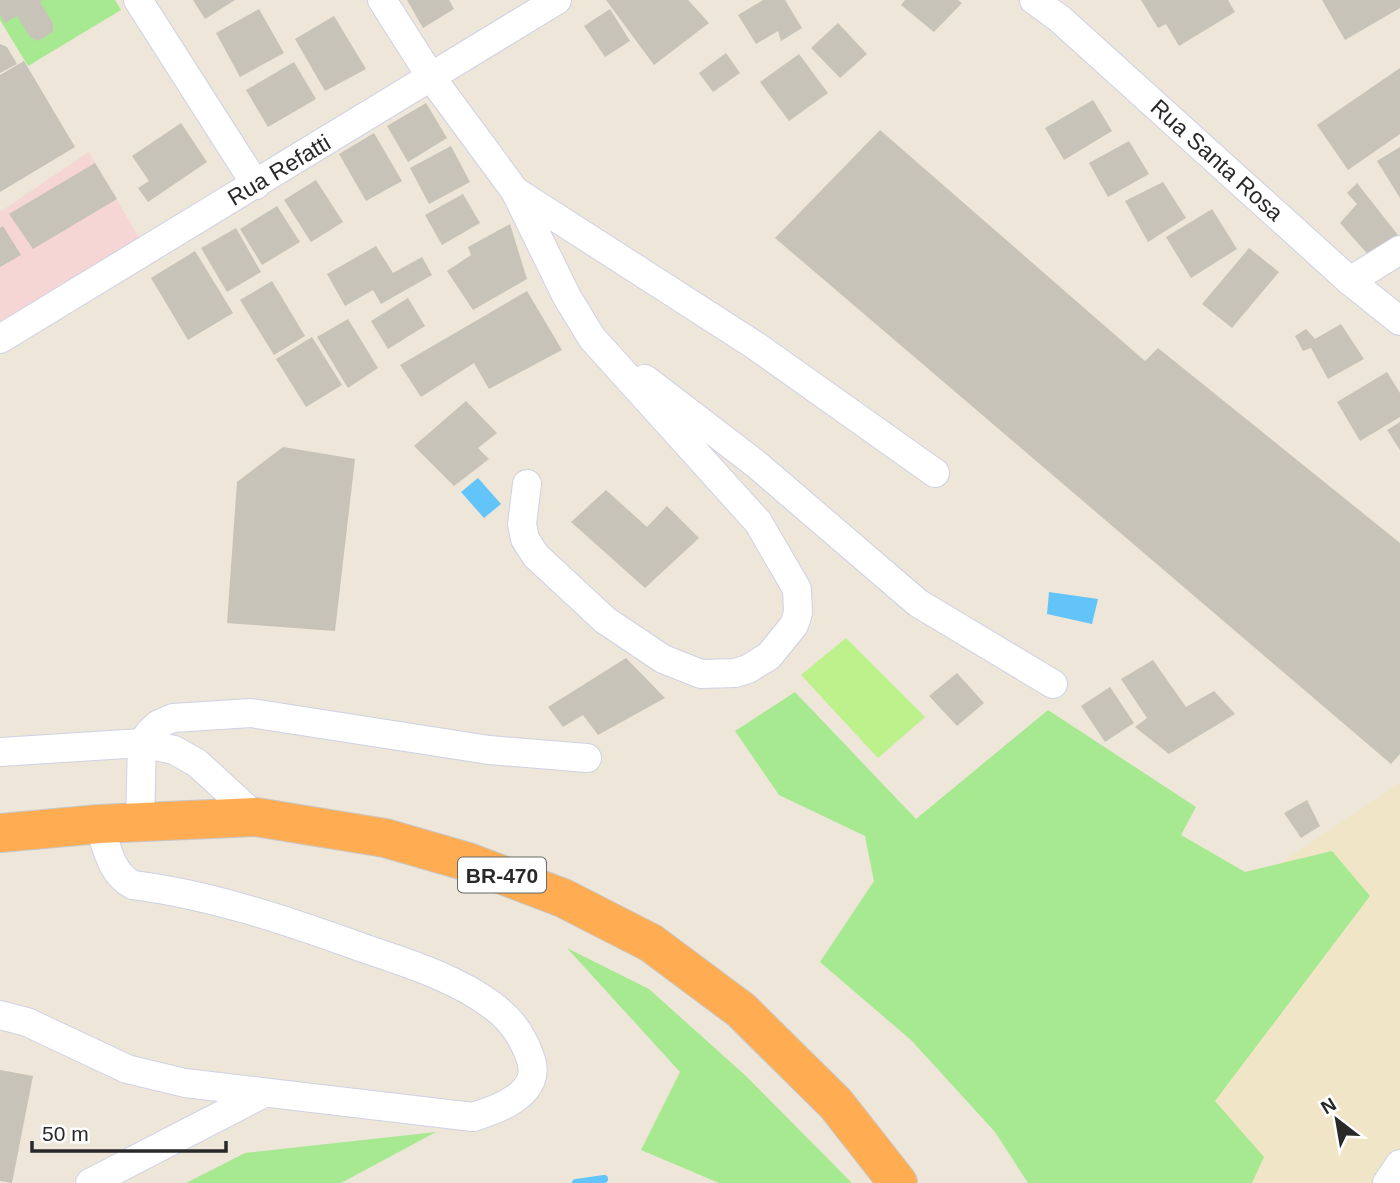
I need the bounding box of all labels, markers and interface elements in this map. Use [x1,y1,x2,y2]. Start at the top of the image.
street label: Rua Santa Rosa [1146,94,1289,226]
street label: Rua Refatti [223,129,335,211]
road number: BR-470 [458,858,546,892]
north arrow [1302,1085,1372,1155]
text: N [1317,1093,1340,1118]
scale bar [32,1110,226,1154]
text: 50 m [42,1122,89,1145]

